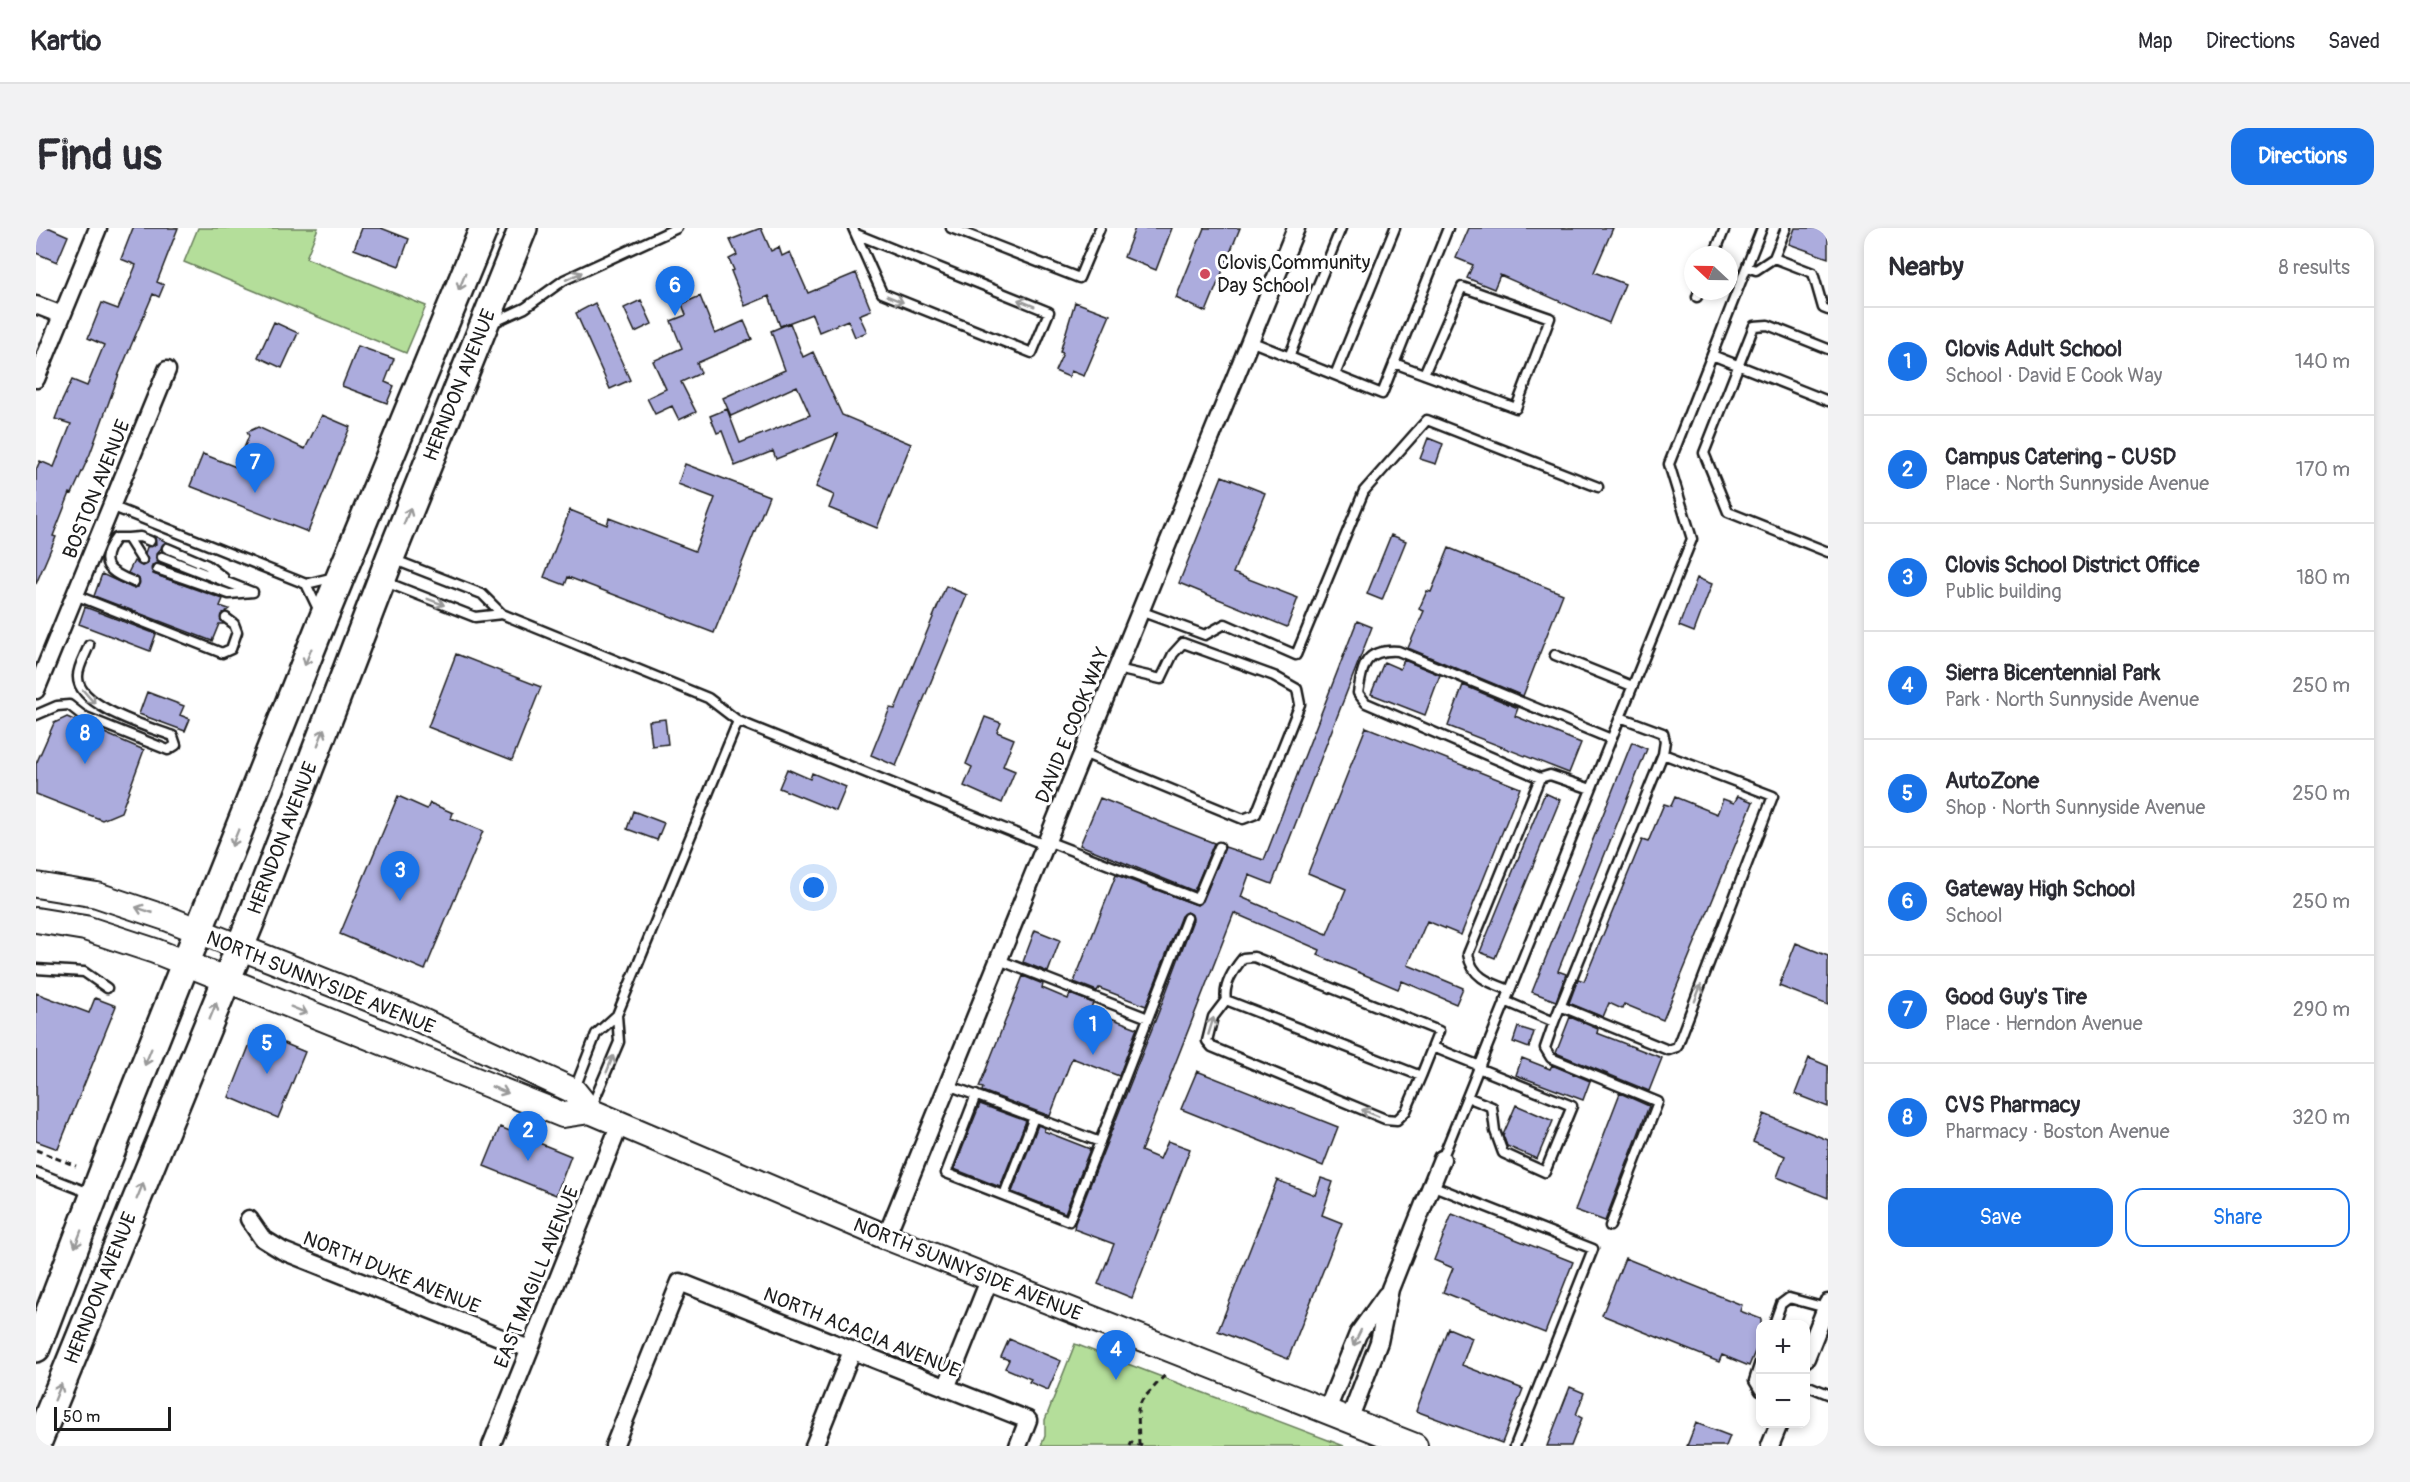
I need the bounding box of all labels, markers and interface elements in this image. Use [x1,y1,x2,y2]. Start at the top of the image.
text: Kartio [30,24,101,59]
text: Map [2138,28,2173,55]
text: Directions [2206,28,2295,55]
text: Saved [2328,28,2380,55]
button: Directions [2231,128,2374,185]
text: Find us [36,130,162,182]
north arrow [1684,246,1738,300]
place label: Clovis Community Day School [1217,250,1371,298]
text: Nearby [1888,251,1964,283]
text: 8 results [2279,255,2350,280]
pin: 6 [656,266,694,316]
marker: Clovis Community Day School [1198,267,1212,281]
one-way arrow [564,269,582,281]
one-way arrow [456,272,467,291]
one-way arrow [886,294,904,305]
one-way arrow [1017,297,1036,308]
street label: HERNDON AVENUE [418,306,501,465]
text: Clovis Adult School [1945,335,2122,363]
text: 1 [1904,349,1911,374]
text: 140 m [2295,349,2350,374]
text: School · David E Cook Way [1945,363,2162,388]
street label: BOSTON AVENUE [57,416,136,562]
text: Campus Catering - CUSD [1945,443,2176,471]
pin: 7 [236,444,274,493]
text: 2 [1902,457,1913,482]
text: 170 m [2296,457,2350,482]
text: Place · North Sunnyside Avenue [1945,471,2209,496]
one-way arrow [402,507,413,526]
text: Clovis School District Office [1945,551,2199,579]
text: 3 [1902,565,1913,590]
text: 180 m [2296,565,2350,590]
text: Public building [1945,579,2061,604]
one-way arrow [427,597,445,608]
street label: DAVID E COOK WAY [1030,643,1115,807]
one-way arrow [301,647,312,665]
text: Sierra Bicentennial Park [1945,659,2160,687]
text: 4 [1902,673,1913,698]
text: 250 m [2292,673,2350,698]
text: Park · North Sunnyside Avenue [1945,687,2199,712]
one-way arrow [83,689,96,705]
pin: 8 [65,714,104,764]
one-way arrow [316,728,327,747]
street label: HERNDON AVENUE [242,758,323,918]
text: AutoZone [1945,767,2039,795]
text: 5 [1902,781,1913,806]
text: 250 m [2292,781,2350,806]
text: Shop · North Sunnyside Avenue [1945,795,2205,820]
one-way arrow [229,828,240,846]
pin: 3 [380,852,420,901]
your location [799,873,828,902]
text: Gateway High School [1945,875,2136,903]
text: 6 [1902,889,1913,914]
text: 250 m [2292,889,2350,914]
text: School [1945,903,2002,928]
one-way arrow [135,904,154,915]
street label: NORTH SUNNYSIDE AVENUE [203,925,439,1040]
text: Good Guy's Tire [1945,983,2087,1011]
one-way arrow [1693,984,1704,1002]
text: 7 [1902,997,1913,1022]
text: 290 m [2293,997,2350,1022]
one-way arrow [208,1002,219,1021]
one-way arrow [289,1005,308,1016]
pin: 1 [1074,1006,1112,1055]
text: Place · Herndon Avenue [1945,1011,2143,1036]
one-way arrow [1206,1017,1217,1036]
pin: 5 [248,1024,286,1074]
one-way arrow [142,1047,153,1066]
one-way arrow [605,1056,616,1074]
one-way arrow [490,1085,508,1096]
text: CVS Pharmacy [1945,1091,2080,1119]
text: 8 [1902,1105,1913,1130]
text: 320 m [2292,1105,2350,1130]
one-way arrow [1361,1107,1379,1118]
pin: 2 [508,1112,548,1161]
text: Pharmacy · Boston Avenue [1945,1119,2170,1144]
one-way arrow [135,1183,146,1201]
street label: EAST MAGILL AVENUE [489,1183,584,1372]
button: Save [1888,1188,2113,1247]
button: Share [2125,1188,2350,1247]
street label: HERNDON AVENUE [59,1209,142,1368]
street label: NORTH SUNNYSIDE AVENUE [850,1212,1086,1327]
street label: NORTH DUKE AVENUE [300,1226,484,1319]
one-way arrow [72,1229,83,1248]
street label: NORTH ACACIA AVENUE [760,1282,964,1383]
map controls [1756,1320,1810,1428]
button: + [1756,1320,1810,1374]
one-way arrow [1351,1328,1363,1346]
pin: 4 [1096,1330,1136,1380]
button: − [1756,1374,1810,1428]
one-way arrow [53,1383,64,1401]
scale bar [54,1404,171,1432]
text: 50 m [63,1407,100,1427]

